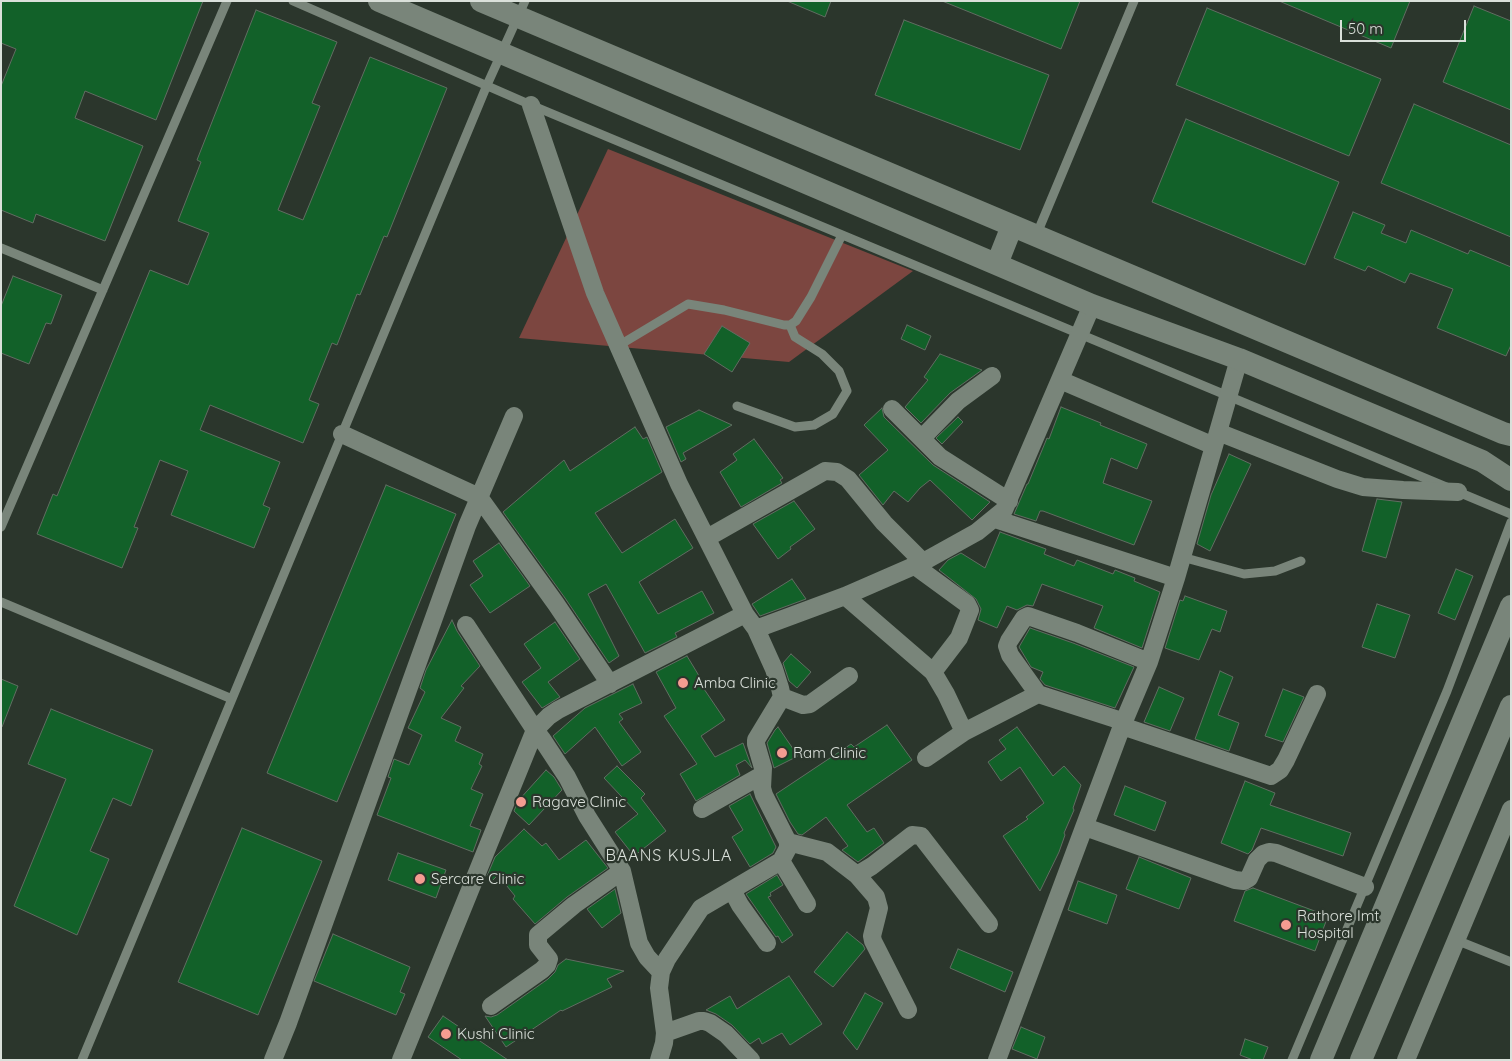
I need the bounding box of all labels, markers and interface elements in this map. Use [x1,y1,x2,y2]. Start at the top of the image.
scale bar [1342,10,1468,42]
text: 50 m [1348,19,1383,38]
place label: Amba Clinic [694,674,776,692]
marker: Amba Clinic [676,676,690,690]
place label: Ram Clinic [793,744,866,762]
marker: Ram Clinic [775,746,789,760]
place label: Ragave Clinic [532,793,626,811]
marker: Ragave Clinic [514,795,528,809]
district label: BAANS KUSJLA [604,846,734,866]
place label: Sercare Clinic [431,870,524,888]
marker: Sercare Clinic [413,872,427,886]
place label: Rathore Imt Hospital [1297,907,1379,942]
marker: Rathore Imt Hospital [1279,918,1293,932]
place label: Kushi Clinic [457,1025,534,1043]
marker: Kushi Clinic [439,1027,453,1041]

